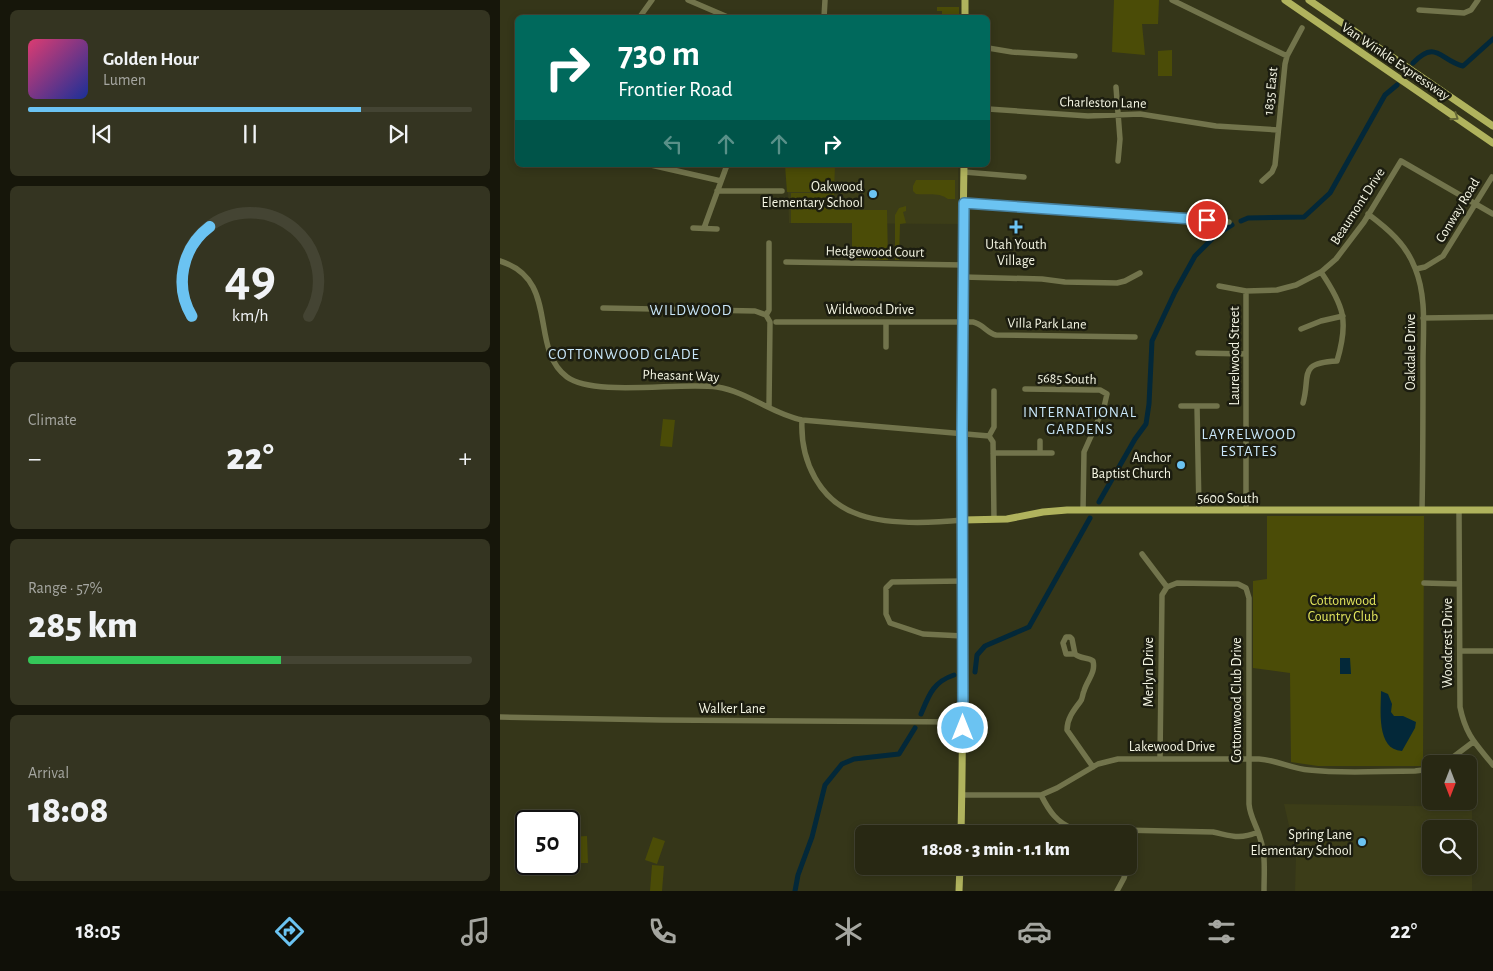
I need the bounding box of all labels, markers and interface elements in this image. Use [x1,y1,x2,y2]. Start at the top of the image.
street label: Van Winkle Expressway [1339,20,1452,103]
icon: right [535,35,600,100]
text: 730 m [618,37,700,72]
text: Golden Hour [103,50,199,69]
street label: 1835 East [1262,66,1281,116]
text: Lumen [103,72,146,88]
text: Frontier Road [618,78,733,100]
street label: Charleston Lane [1059,95,1147,111]
one-way arrow [1450,110,1459,120]
icon: previous [88,120,116,148]
icon: pause [236,120,264,148]
icon: next [384,120,412,148]
icon: left [659,130,687,158]
icon: ahead [712,130,740,158]
icon: ahead [765,130,793,158]
icon: right [818,130,846,158]
street label: Beaumont Drive [1328,166,1388,247]
street label: Conway Road [1433,176,1482,245]
place label: Oakwood Elementary School [762,180,863,210]
marker: Oakwood Elementary School [867,188,879,200]
pin [1186,199,1228,241]
icon: arrive [1193,206,1221,234]
marker: Utah Youth Village [1009,220,1023,234]
place label: Utah Youth Village [985,238,1047,268]
street label: Hedgewood Court [826,244,925,260]
text: 49 [224,253,276,305]
district label: WILDWOOD [649,303,733,318]
street label: Wildwood Drive [826,303,914,317]
street label: Laurelwood Street [1228,306,1242,406]
text: km/h [232,307,268,325]
street label: Oakdale Drive [1404,314,1418,390]
street label: Villa Park Lane [1007,316,1087,332]
district label: COTTONWOOD GLADE [548,347,700,362]
street label: Pheasant Way [642,368,720,384]
street label: 5685 South [1037,371,1097,387]
district label: INTERNATIONAL GARDENS [1023,405,1137,437]
text: Climate [28,412,77,428]
district label: LAYRELWOOD ESTATES [1201,427,1297,459]
text: 22° [226,439,274,477]
text: − [28,445,41,473]
text: + [459,445,472,473]
place label: Anchor Baptist Church [1091,451,1171,481]
marker: Anchor Baptist Church [1175,459,1187,471]
street label: 5600 South [1197,492,1259,506]
text: Range · 57% [28,580,103,596]
park label: Cottonwood Country Club [1308,594,1378,624]
street label: Woodcrest Drive [1441,598,1455,688]
text: 285 km [28,607,138,645]
street label: Merlyn Drive [1142,637,1156,707]
street label: Cottonwood Club Drive [1230,637,1244,763]
position arrow [936,701,988,753]
street label: Walker Lane [699,702,765,716]
street label: Lakewood Drive [1129,740,1215,754]
north arrow [1422,755,1478,810]
map controls [1422,755,1477,875]
text: Arrival [28,765,69,781]
text: 18:08 [28,792,108,830]
speed limit sign: 50 [515,810,580,875]
button: search [1422,820,1477,875]
place label: Spring Lane Elementary School [1251,828,1352,858]
marker: Spring Lane Elementary School [1356,836,1368,848]
text: 18:08 · 3 min · 1.1 km [922,840,1070,859]
icon: directions [272,914,307,949]
icon: music [458,914,493,949]
icon: phone [645,914,680,949]
icon: climate [831,914,866,949]
icon: car [1017,914,1052,949]
icon: filters [1204,914,1239,949]
text: 18:05 [76,920,120,942]
text: 22° [1390,920,1417,942]

